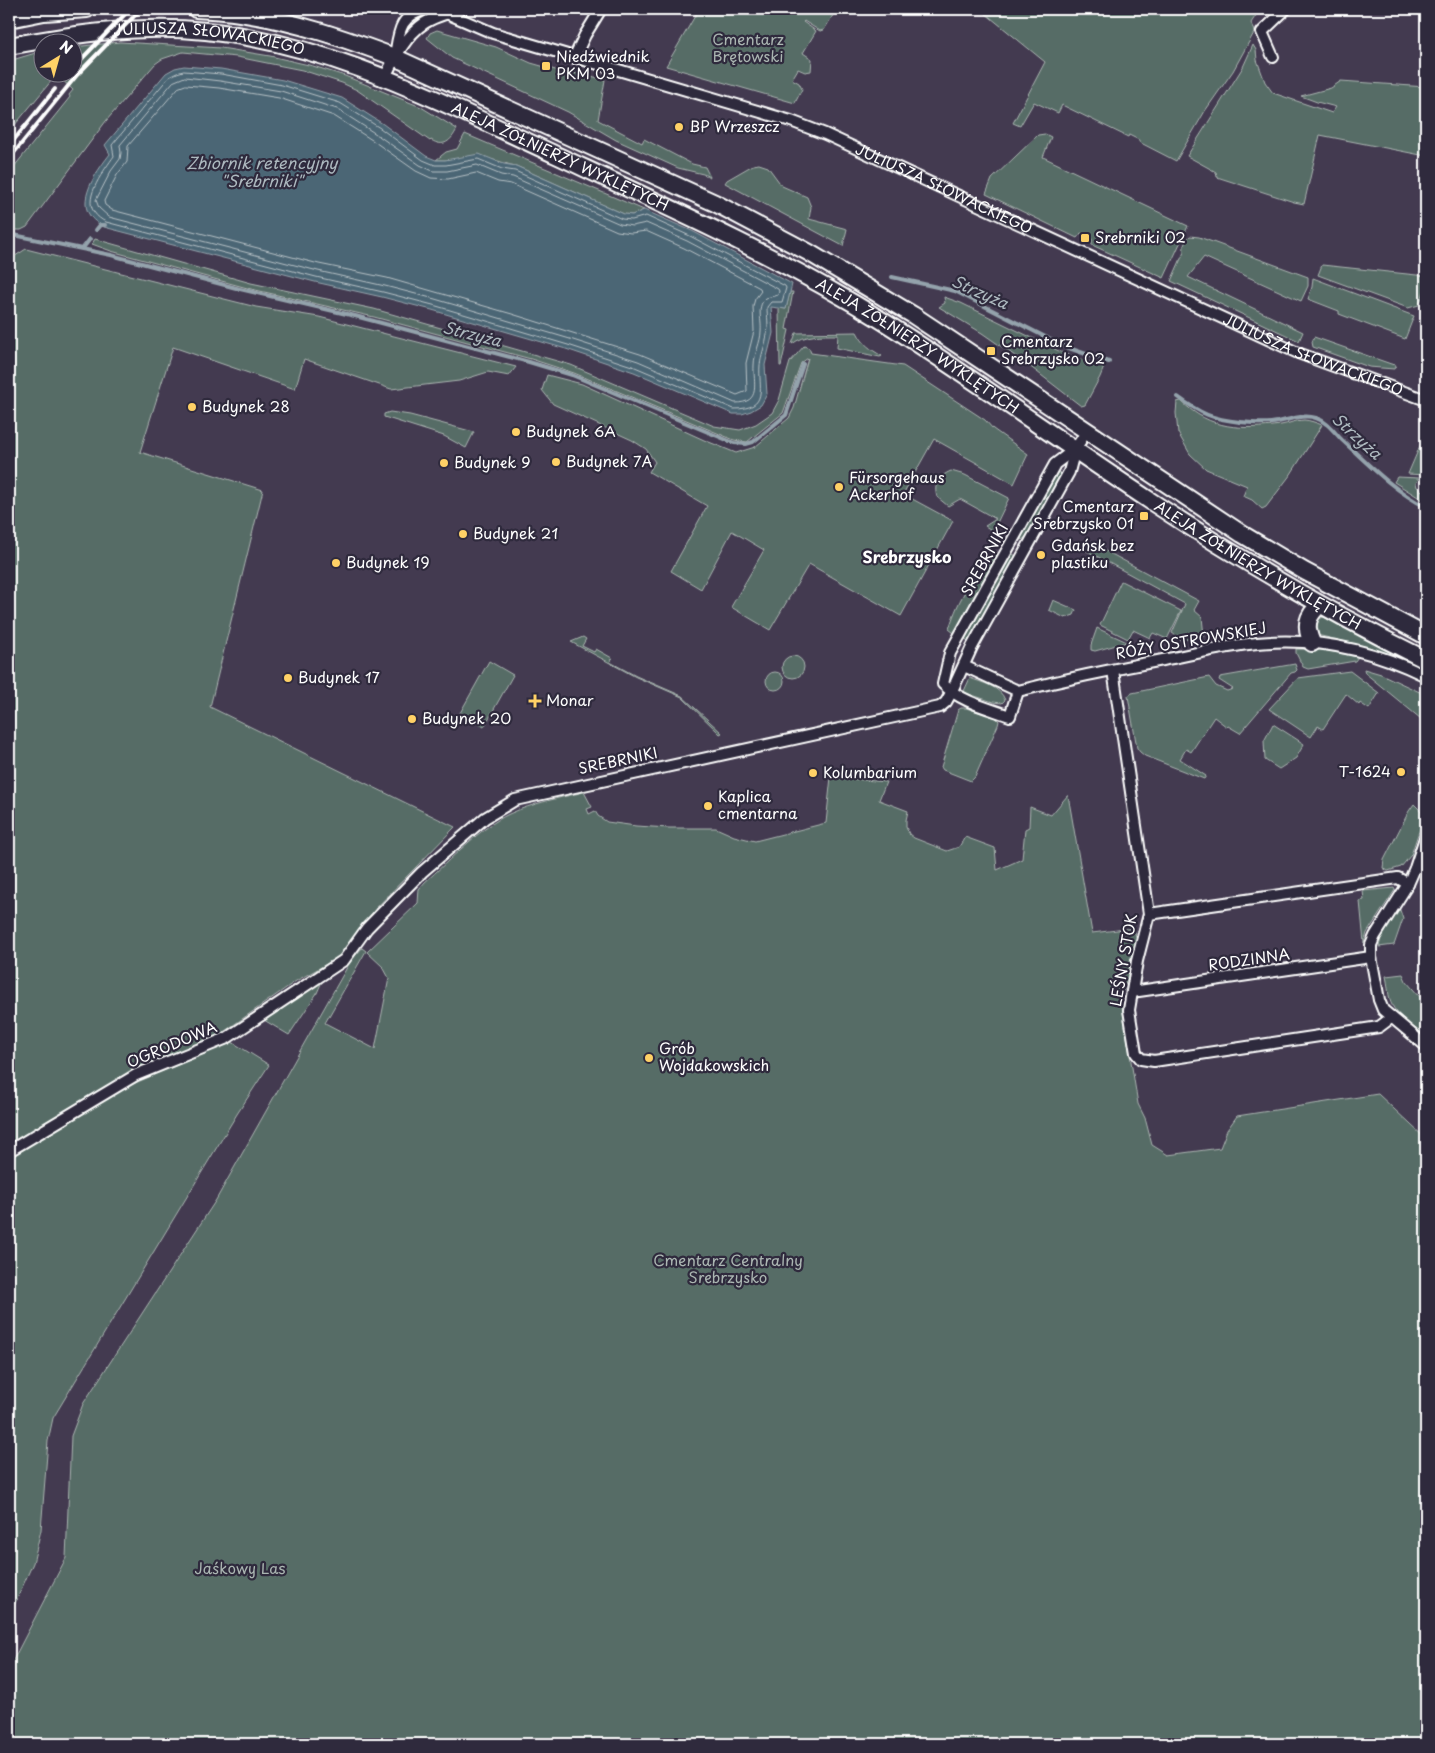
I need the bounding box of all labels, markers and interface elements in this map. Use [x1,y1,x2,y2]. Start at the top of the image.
street label: JULIUSZA SŁOWACKIEGO [112,16,308,60]
park label: Cmentarz Brętowski [712,27,784,67]
north arrow [32,32,82,82]
text: N [55,35,77,59]
place label: Niedźwiednik PKM 03 [556,44,650,84]
marker: Niedźwiednik PKM 03 [540,60,552,72]
street label: ALEJA ŻOŁNIERZY WYKLĘTYCH [448,95,673,216]
place label: BP Wrzeszcz [689,114,780,137]
marker: BP Wrzeszcz [673,121,685,133]
street label: JULIUSZA SŁOWACKIEGO [852,137,1037,239]
water label: Zbiornik retencyjny "Srebrniki" [186,150,339,192]
place label: Srebrniki 02 [1095,225,1186,248]
marker: Srebrniki 02 [1079,232,1091,244]
water label: Strzyża [948,268,1013,315]
street label: ALEJA ŻOŁNIERZY WYKLĘTYCH [812,271,1024,419]
street label: JULIUSZA SŁOWACKIEGO [1220,307,1407,401]
water label: Strzyża [440,314,505,352]
place label: Cmentarz Srebrzysko 02 [1001,329,1105,369]
marker: Cmentarz Srebrzysko 02 [985,345,997,357]
place label: Budynek 28 [202,394,290,417]
marker: Budynek 28 [186,401,198,413]
water label: Strzyża [1328,406,1389,465]
place label: Budynek 6A [526,419,616,442]
marker: Budynek 6A [510,426,522,438]
place label: Budynek 7A [566,449,653,472]
place label: Budynek 9 [454,450,531,473]
marker: Budynek 7A [550,456,562,468]
marker: Budynek 9 [438,457,450,469]
place label: Fürsorgehaus Ackerhof [849,465,945,505]
marker: Fürsorgehaus Ackerhof [833,481,845,493]
place label: Cmentarz Srebrzysko 01 [1033,494,1134,534]
street label: ALEJA ŻOŁNIERZY WYKLĘTYCH [1150,494,1366,635]
marker: Cmentarz Srebrzysko 01 [1138,510,1150,522]
street label: SREBRNIKI [954,519,1013,600]
place label: Budynek 21 [473,521,558,544]
marker: Budynek 21 [457,528,469,540]
place label: Gdańsk bez plastiku [1051,533,1134,573]
district label: Srebrzysko [863,544,952,568]
marker: Gdańsk bez plastiku [1035,549,1047,561]
place label: Budynek 19 [346,550,430,573]
marker: Budynek 19 [330,557,342,569]
street label: RÓŻY OSTROWSKIEJ [1113,615,1268,664]
place label: Budynek 17 [298,665,380,688]
marker: Budynek 17 [282,672,294,684]
place label: Monar [546,688,594,711]
marker: Monar [528,694,542,708]
place label: Budynek 20 [422,706,511,729]
marker: Budynek 20 [406,713,418,725]
street label: SREBRNIKI [576,740,659,779]
place label: T-1624 [1339,759,1391,782]
place label: Kolumbarium [823,760,917,783]
marker: T-1624 [1395,766,1407,778]
marker: Kolumbarium [807,767,819,779]
place label: Kaplica cmentarna [718,784,798,824]
marker: Kaplica cmentarna [702,800,714,812]
street label: LEŚNY STOK [1103,911,1142,1008]
street label: RODZINNA [1206,941,1291,976]
street label: OGRODOWA [123,1014,220,1073]
place label: Grób Wojdakowskich [659,1036,769,1076]
marker: Grób Wojdakowskich [643,1052,655,1064]
park label: Cmentarz Centralny Srebrzysko [653,1248,803,1288]
park label: Jaśkowy Las [195,1556,286,1579]

